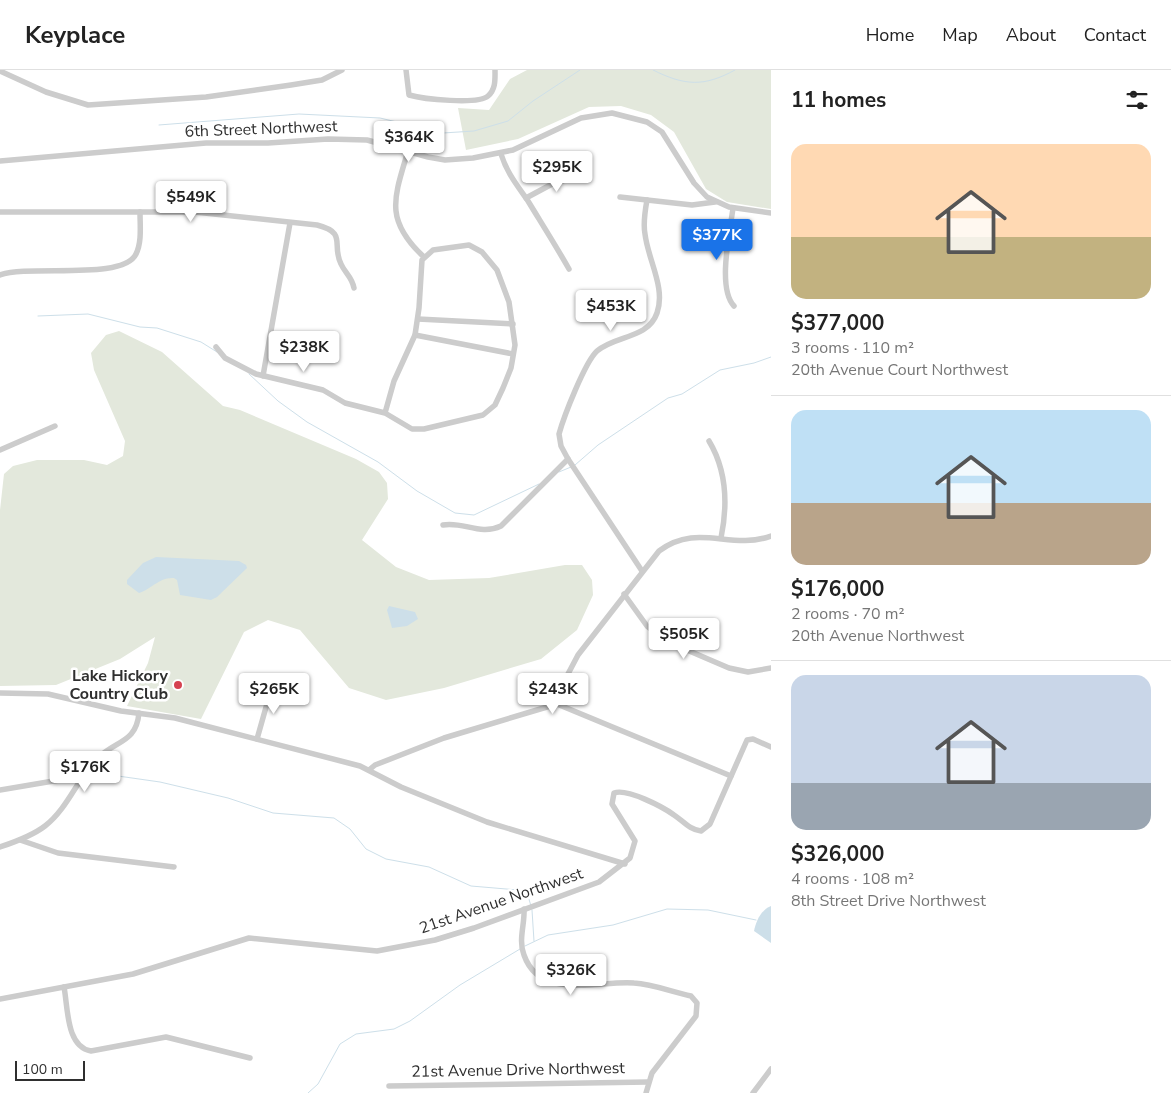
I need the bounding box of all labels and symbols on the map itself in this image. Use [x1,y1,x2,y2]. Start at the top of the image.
street label: 6th Street Northwest [184,115,338,143]
pin: $364K [374,121,444,163]
pin: $295K [522,150,592,193]
pin: $549K [156,180,226,223]
pin: $377K [682,218,752,261]
pin: $453K [576,290,646,332]
pin: $238K [269,330,339,373]
pin: $505K [649,618,719,660]
place label: Lake Hickory Country Club [69,665,169,705]
pin: $265K [239,672,309,715]
pin: $243K [518,672,588,715]
marker: Lake Hickory Country Club [172,679,184,691]
pin: $176K [50,750,120,793]
street label: 21st Avenue Northwest [416,863,586,939]
pin: $326K [536,954,606,996]
street label: 21st Avenue Drive Northwest [411,1057,625,1083]
scale bar [15,1058,85,1081]

